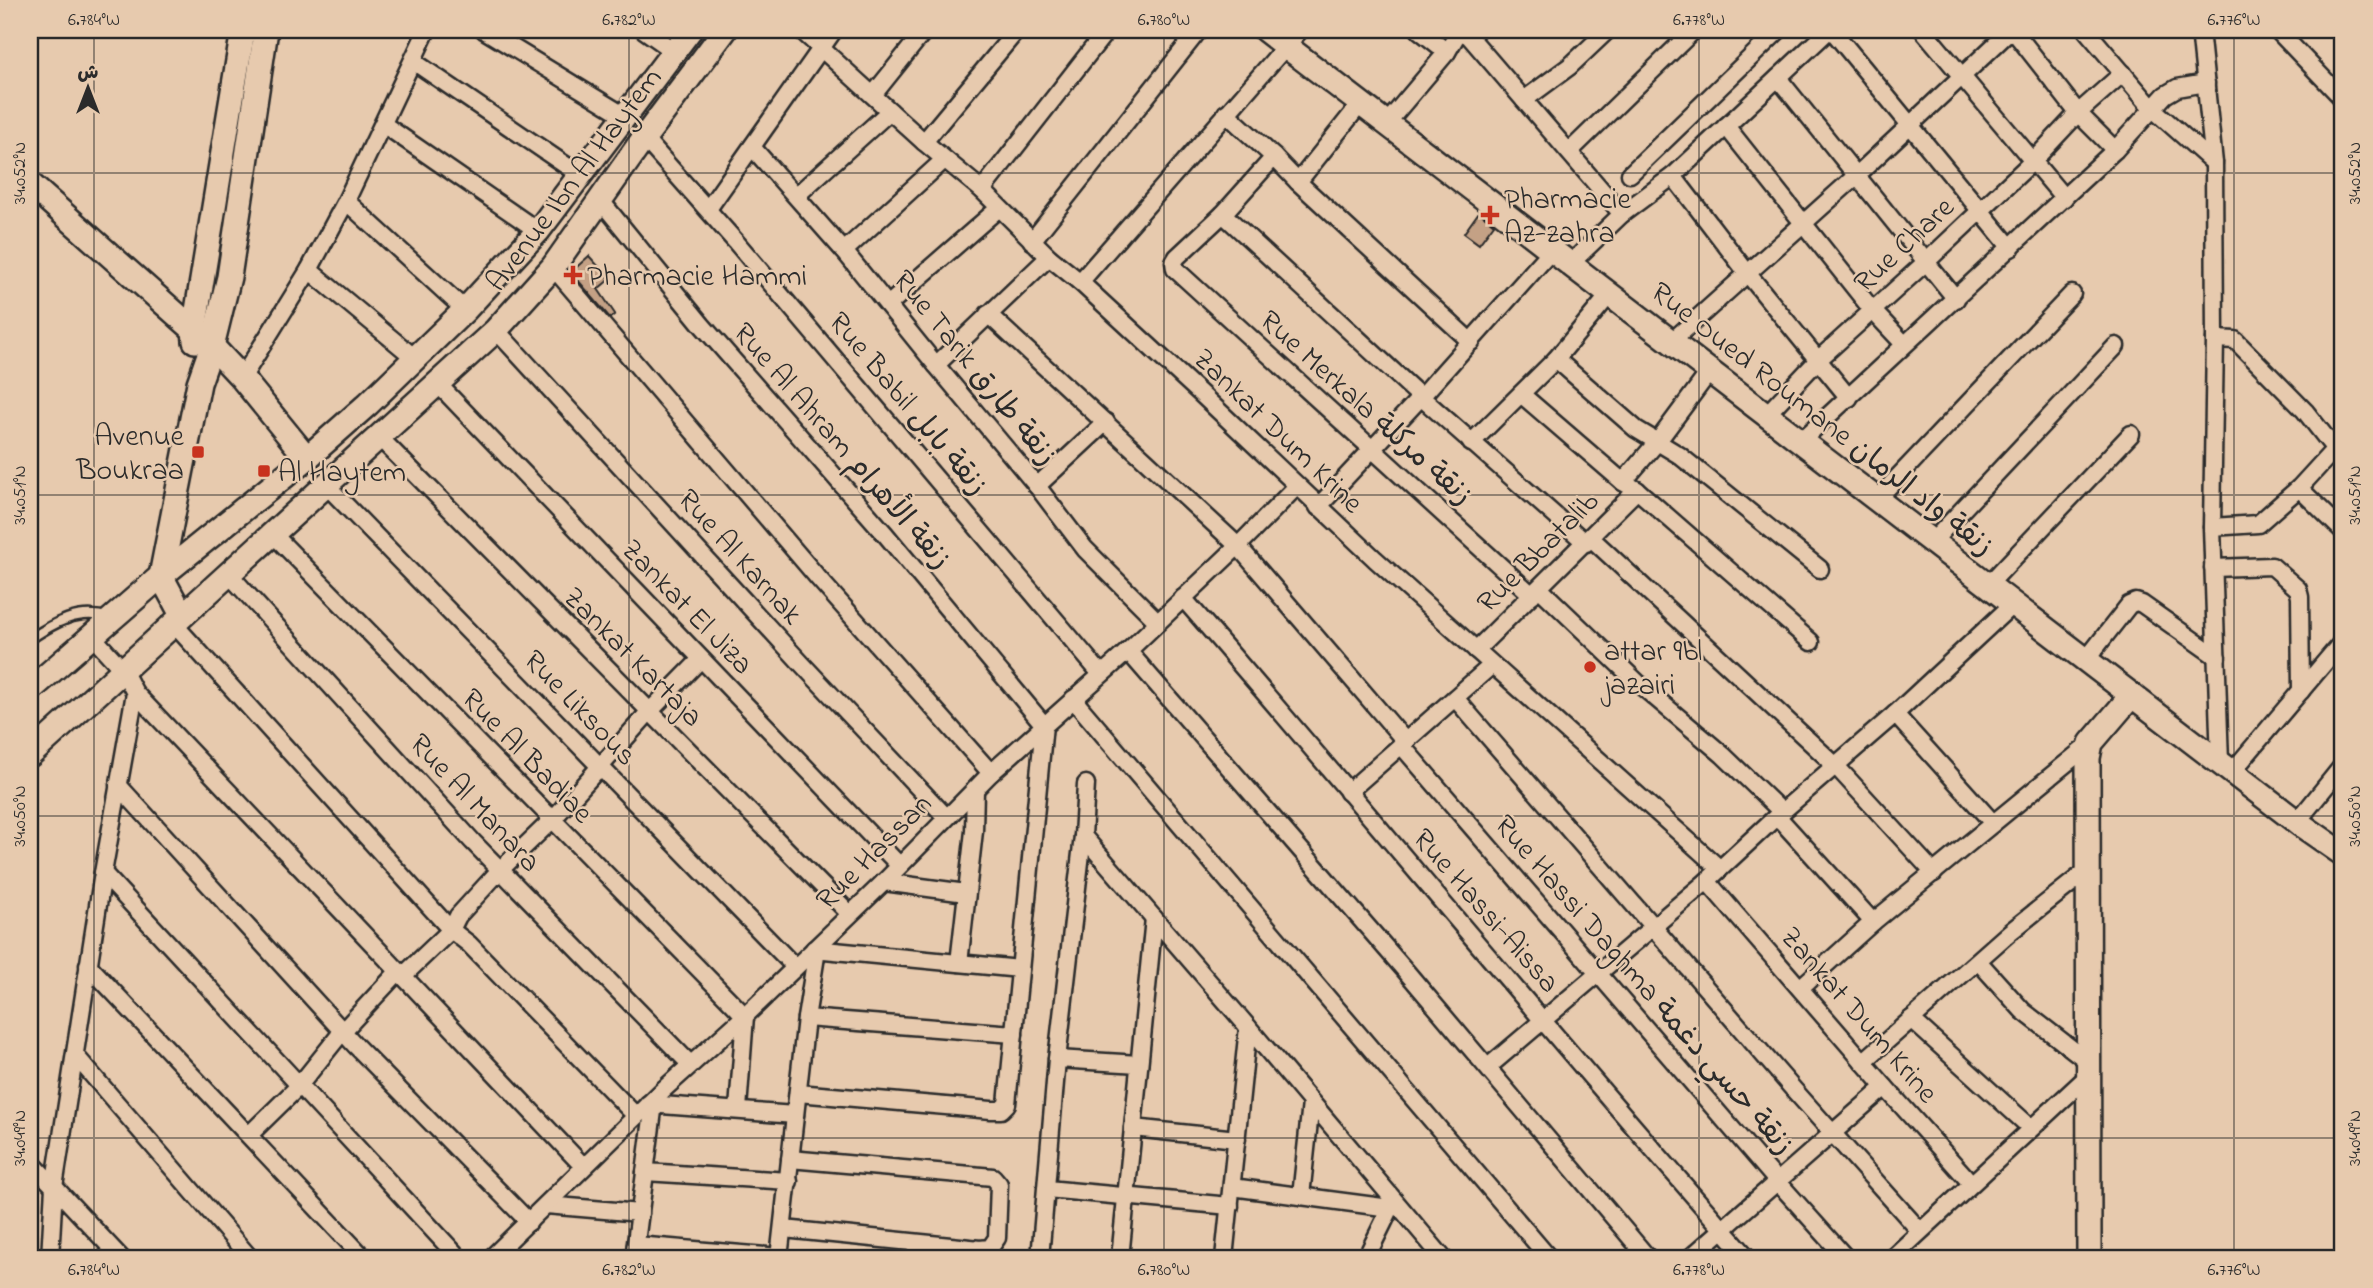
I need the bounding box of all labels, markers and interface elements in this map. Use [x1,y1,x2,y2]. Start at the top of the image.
text: 6.784°W [68,8,120,34]
text: 6.782°W [602,8,656,34]
text: 6.780°W [1138,8,1190,34]
text: 6.778°W [1673,8,1725,34]
text: 6.776°W [2207,8,2261,34]
north arrow [52,52,122,122]
text: ش [78,60,99,87]
street label: Avenue Ibn Al Haytem [476,60,674,302]
text: 34.052°N [8,142,34,204]
text: 34.052°N [2343,142,2369,204]
place label: Pharmacie Az-zahra [1504,179,1632,257]
street label: Rue Chare [1845,187,1966,305]
marker: Pharmacie Az-zahra [1482,207,1498,223]
place label: Pharmacie Hammi [587,256,807,300]
street label: Rue Tarik زنقة طارق [881,261,1067,477]
marker: Pharmacie Hammi [565,267,581,283]
street label: Rue Oued Roumane زنقة واد الرمان [1640,272,2002,569]
street label: Rue Merkala زنقة مركلة [1248,301,1482,517]
street label: Rue Babil زنقة بابل [816,303,997,507]
street label: Rue Al Ahram زنقة الأهرام [721,313,961,580]
street label: Zankat Dum Krine [1182,339,1373,526]
place label: Avenue Boukraa [75,416,185,494]
marker: Avenue Boukraa [190,444,206,460]
place label: Al Haytem [278,452,406,496]
marker: Al Haytem [256,463,272,479]
text: 34.051°N [8,465,34,525]
text: 34.051°N [2343,465,2369,525]
street label: Rue Al Karnak [666,480,813,636]
street label: Rue Bbatalib [1468,482,1611,624]
street label: Zankat El Jiza [609,530,762,686]
street label: Zankat Kartaja [551,578,712,739]
place label: attar 9bl jazairi [1600,631,1702,709]
street label: Rue Liksous [512,641,646,777]
marker: attar 9bl jazairi [1582,659,1598,675]
street label: Rue Al Badiae [450,679,602,835]
street label: Rue Al Manara [398,724,550,884]
text: 34.050°N [8,785,34,847]
street label: Rue Hassan [807,785,944,922]
text: 34.050°N [2343,785,2369,847]
street label: Rue Hassi Daghma زنقة حسي دغمة [1481,806,1803,1167]
street label: Rue Hassi-Aissa [1401,820,1569,1004]
street label: Zankat Dum Krine [1768,918,1948,1115]
text: 34.049°N [8,1110,34,1166]
text: 34.049°N [2343,1110,2369,1166]
text: 6.784°W [68,1258,120,1284]
text: 6.782°W [602,1258,656,1284]
text: 6.780°W [1138,1258,1190,1284]
text: 6.778°W [1673,1258,1725,1284]
text: 6.776°W [2207,1258,2261,1284]

